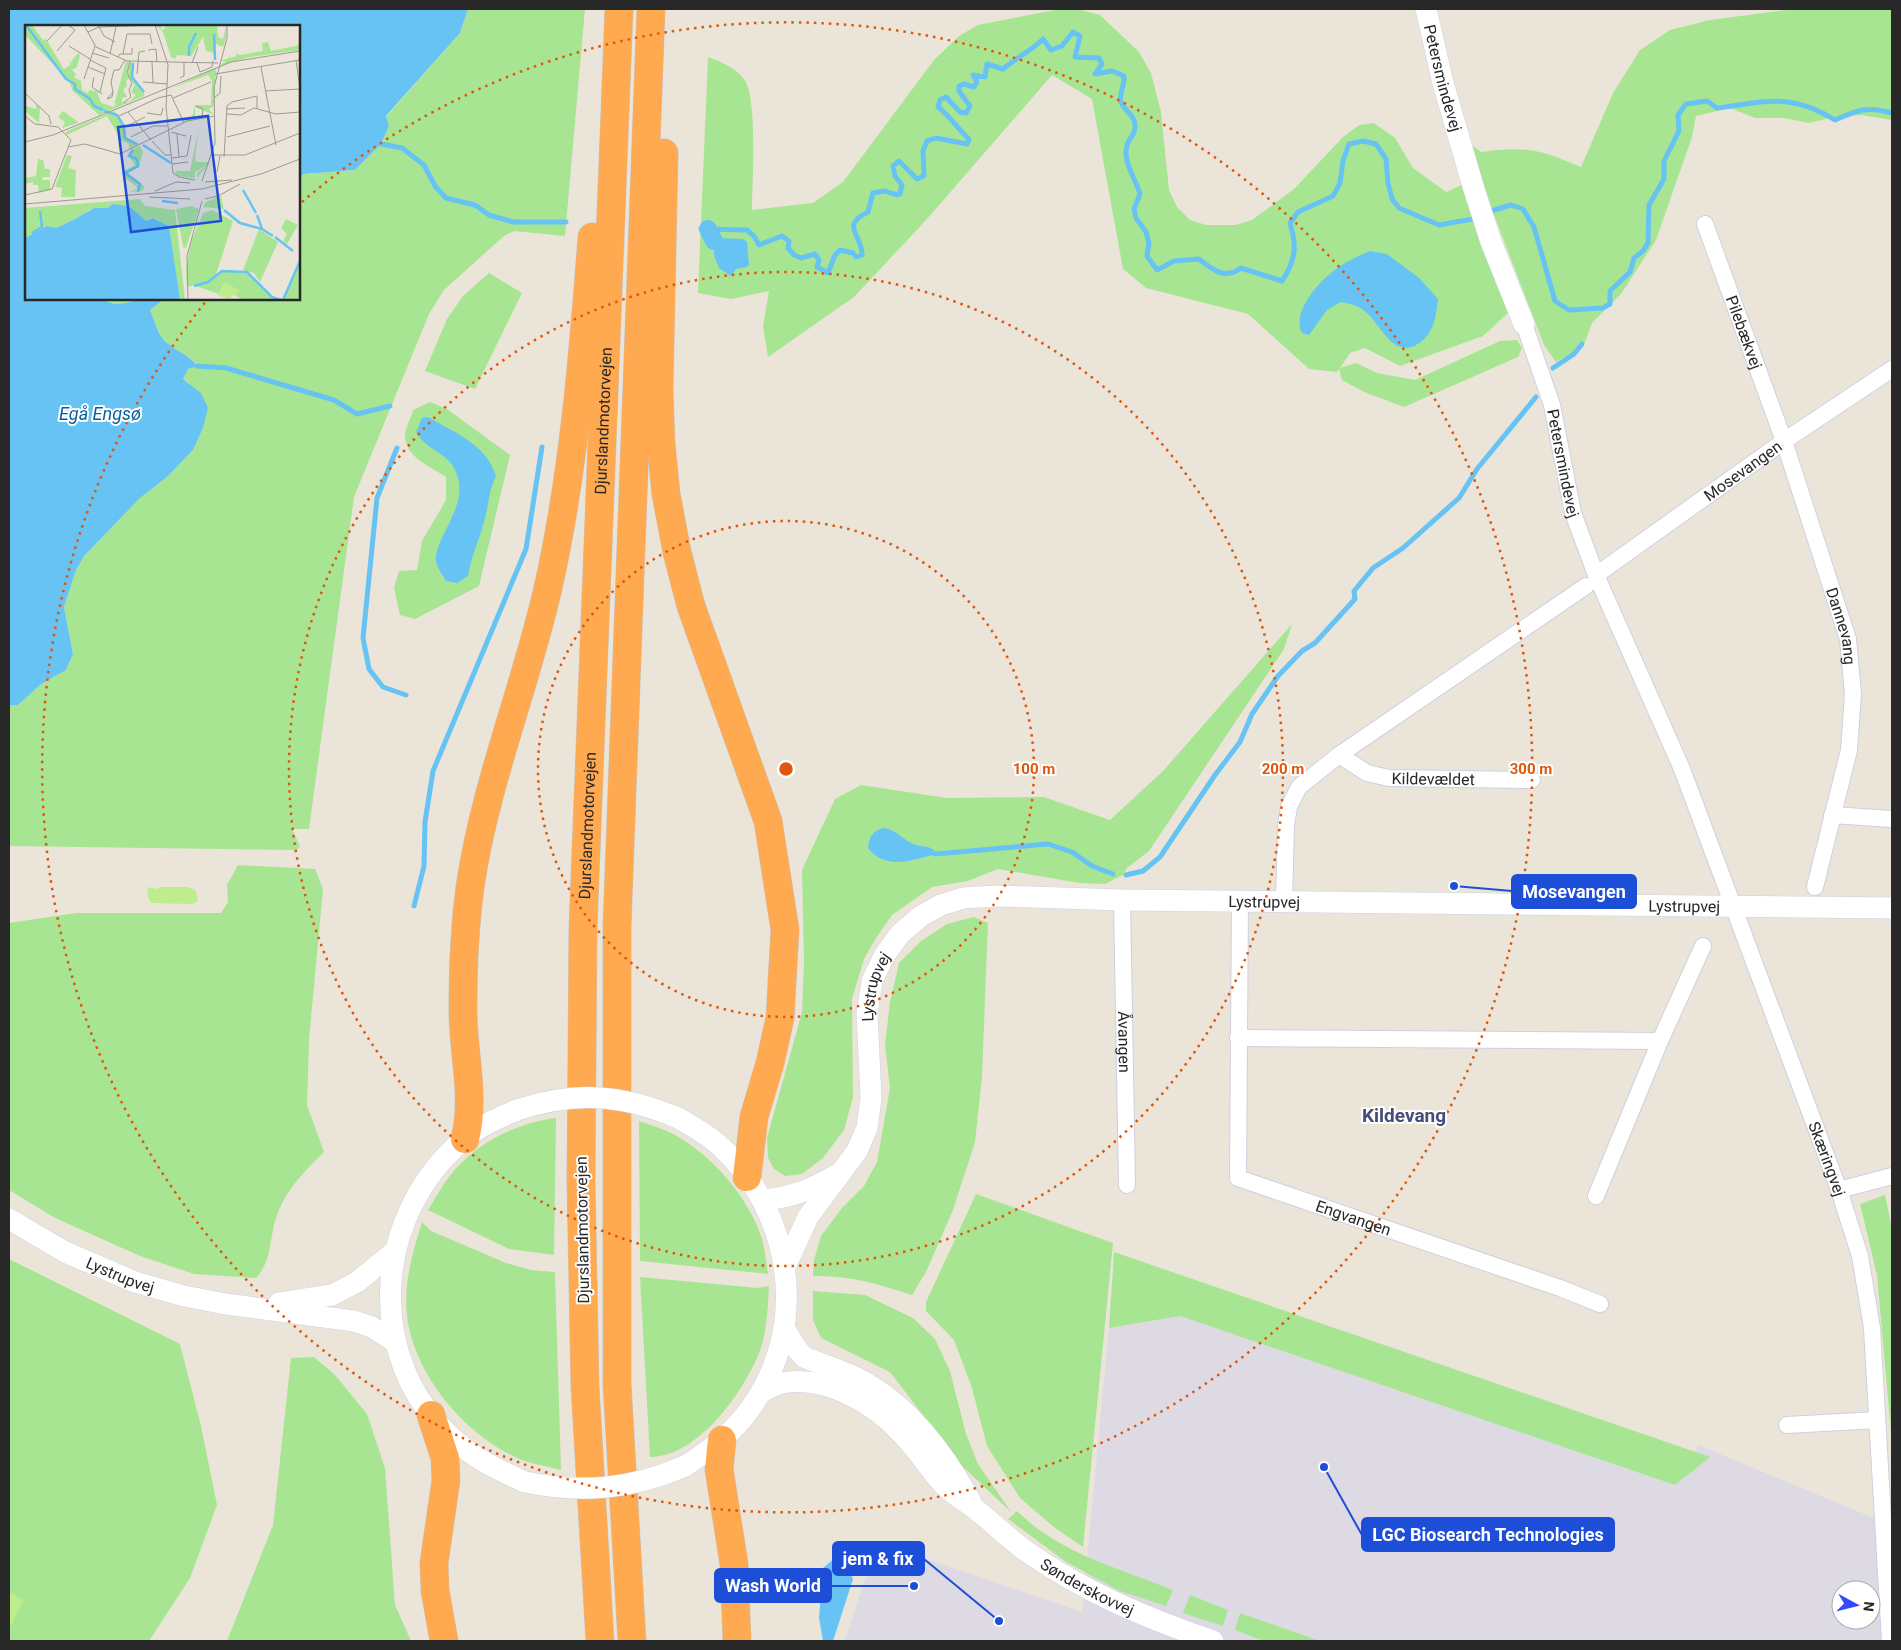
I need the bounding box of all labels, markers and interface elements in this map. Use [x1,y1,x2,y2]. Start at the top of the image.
street label: Petersmindevej [1420,23,1466,134]
inset map [25,25,300,300]
street label: Pilebækvej [1722,293,1766,372]
street label: Djurslandmotorvejen [591,347,616,495]
water label: Egå Engsø [59,403,141,424]
street label: Petersmindevej [1543,407,1583,521]
street label: Mosevangen [1700,437,1786,505]
street label: Dannevang [1822,585,1859,666]
street label: Djurslandmotorvejen [575,752,600,900]
centre of rings [777,760,795,778]
text: 100 m [1013,760,1055,778]
text: 200 m [1262,760,1304,778]
text: 300 m [1510,760,1552,778]
street label: Kildevældet [1391,769,1475,789]
callout: Mosevangen [1512,875,1636,908]
text: Mosevangen [1522,881,1626,902]
street label: Lystrupvej [1228,892,1300,912]
street label: Lystrupvej [1648,896,1720,916]
street label: Lystrupvej [858,948,894,1022]
street label: Åvangen [1114,1011,1134,1073]
district label: Kildevang [1362,1104,1446,1127]
street label: Skæringvej [1804,1119,1849,1198]
street label: Djurslandmotorvejen [572,1156,593,1304]
street label: Engvangen [1313,1196,1393,1240]
street label: Lystrupvej [83,1253,156,1297]
callout: LGC Biosearch Technologies [1362,1518,1614,1551]
text: LGC Biosearch Technologies [1372,1524,1604,1545]
callout: jem & fix [833,1542,924,1575]
text: jem & fix [842,1548,914,1569]
street label: Sønderskovvej [1037,1554,1137,1620]
callout: Wash World [715,1569,831,1602]
text: Wash World [725,1575,821,1596]
north arrow [1831,1580,1881,1630]
text: N [1860,1601,1877,1612]

